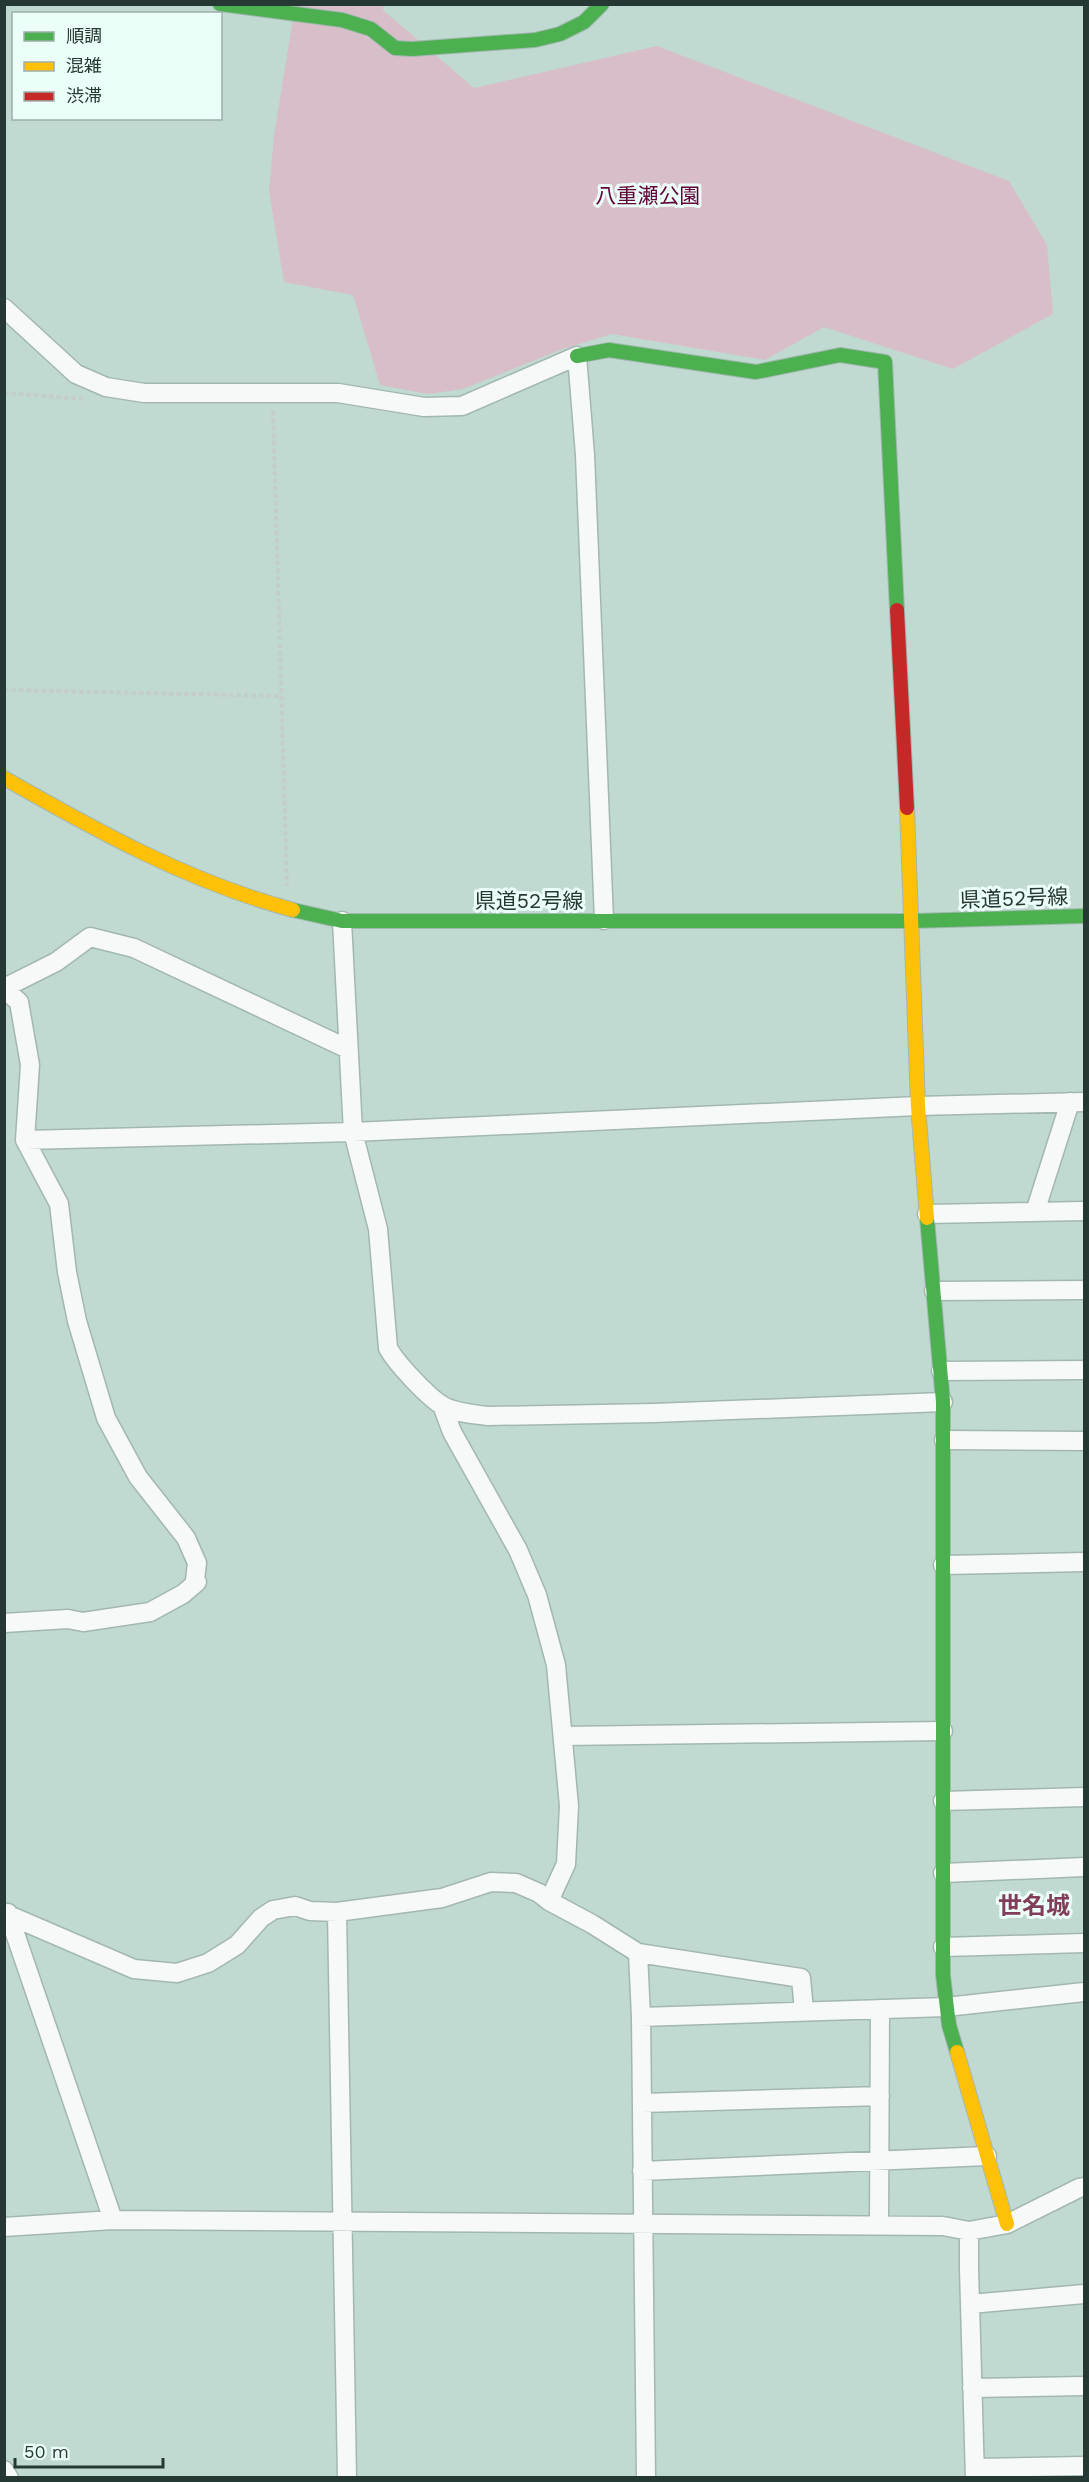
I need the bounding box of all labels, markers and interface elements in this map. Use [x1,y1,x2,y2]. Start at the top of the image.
legend [12,12,222,120]
text: 順調 [66,25,102,46]
text: 混雑 [66,55,102,76]
text: 渋滞 [66,85,102,106]
park label: 八重瀬公園 [596,183,701,208]
street label: 県道52号線 [959,884,1069,912]
street label: 県道52号線 [475,888,583,913]
district label: 世名城 [998,1892,1070,1920]
scale bar [15,2431,164,2469]
text: 50 m [24,2441,69,2462]

